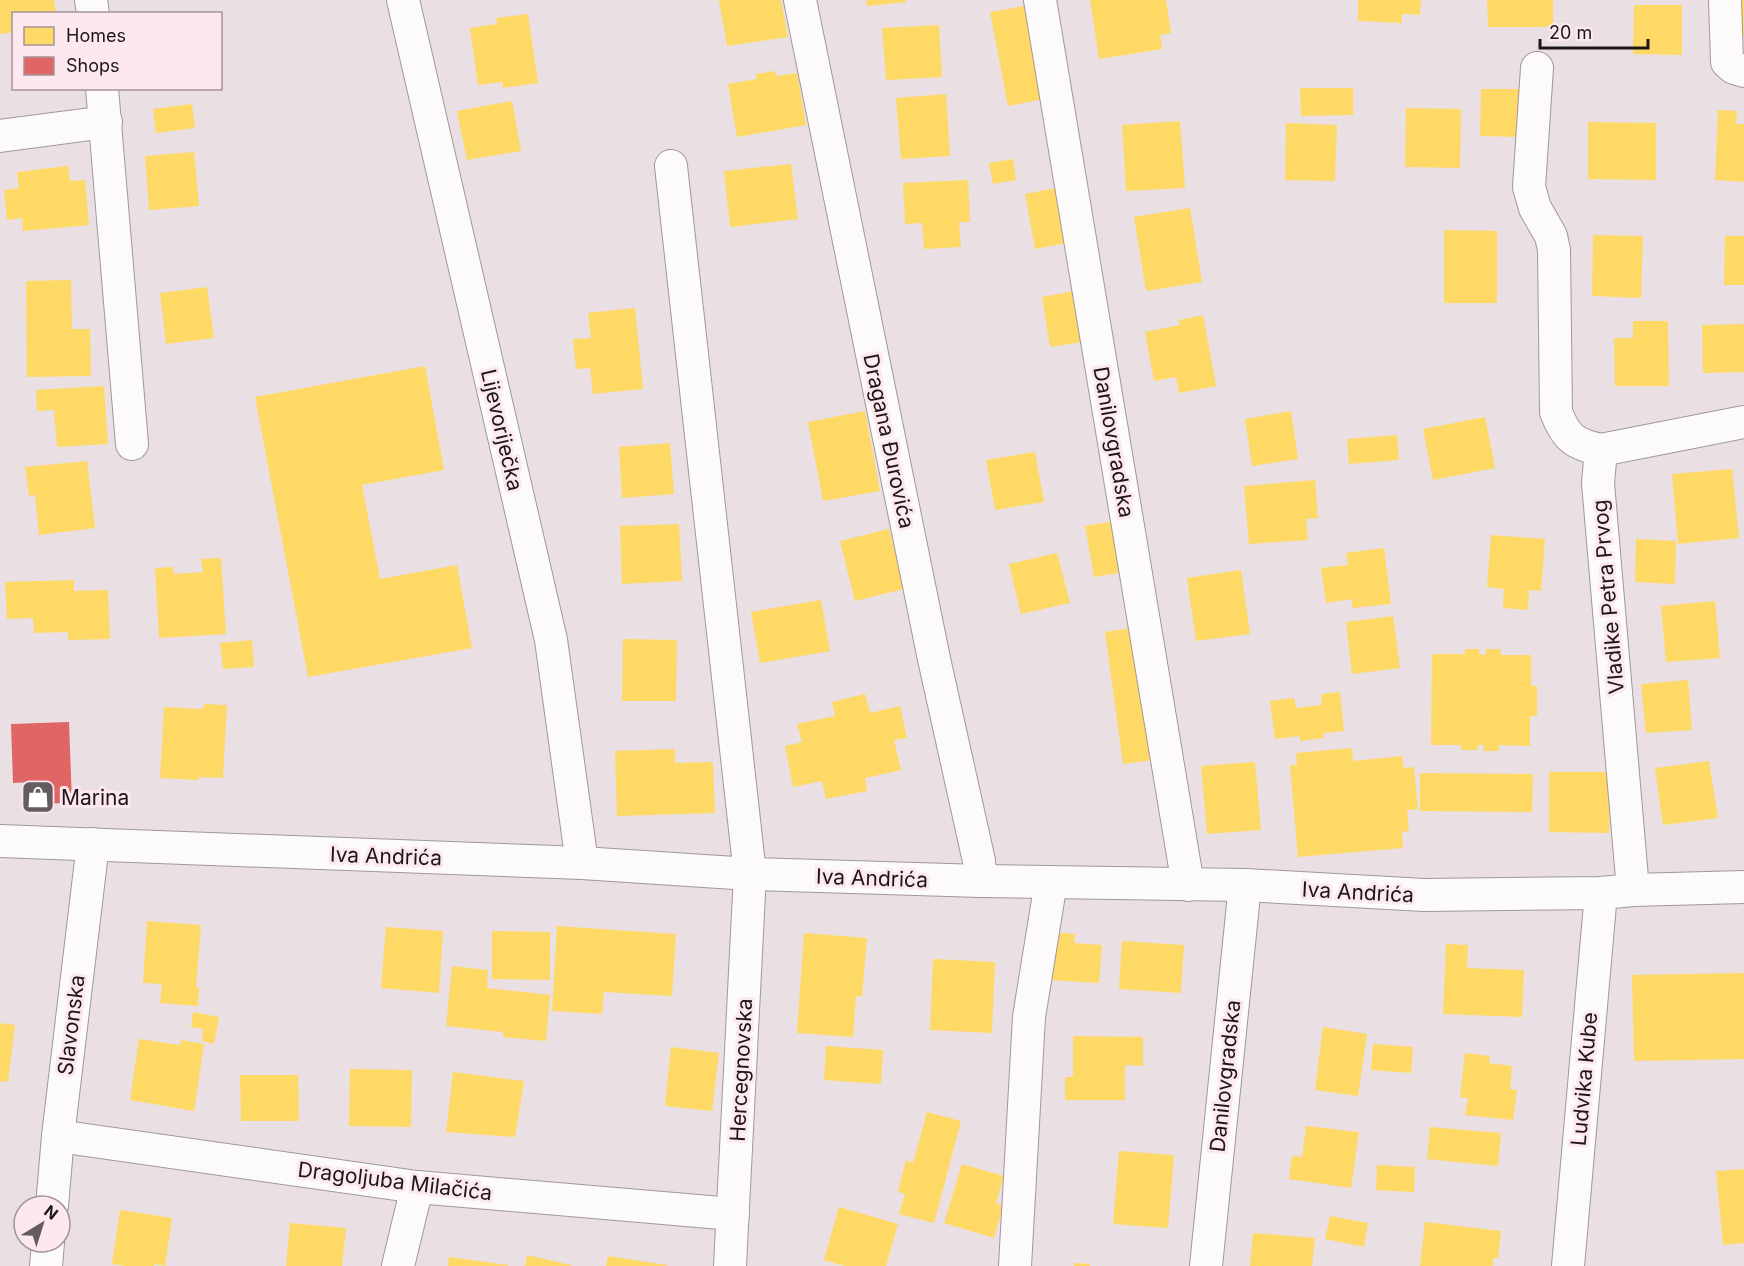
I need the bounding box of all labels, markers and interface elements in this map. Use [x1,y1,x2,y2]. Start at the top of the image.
legend [12,12,222,90]
scale bar [1540,12,1648,50]
text: 20 m [1549,22,1592,43]
text: Homes [66,25,126,46]
text: Shops [66,55,120,76]
street label: Dragana Đurovića [858,351,920,531]
street label: Danilovgradska [1088,365,1140,519]
street label: Lijevoriječka [476,367,528,493]
street label: Vladike Petra Prvog [1587,499,1629,695]
shop icon: Marina [20,779,56,815]
place label: Marina [61,785,129,810]
street label: Iva Andrića [329,842,443,870]
street label: Iva Andrića [815,864,929,892]
street label: Iva Andrića [1301,877,1415,907]
street label: Slavonska [52,973,90,1077]
street label: Hercegnovska [725,998,757,1142]
street label: Danilovgradska [1205,999,1245,1153]
street label: Ludvika Kube [1566,1011,1602,1147]
street label: Dragoljuba Milačića [296,1157,494,1205]
north arrow [12,1194,72,1254]
text: N [40,1201,62,1224]

